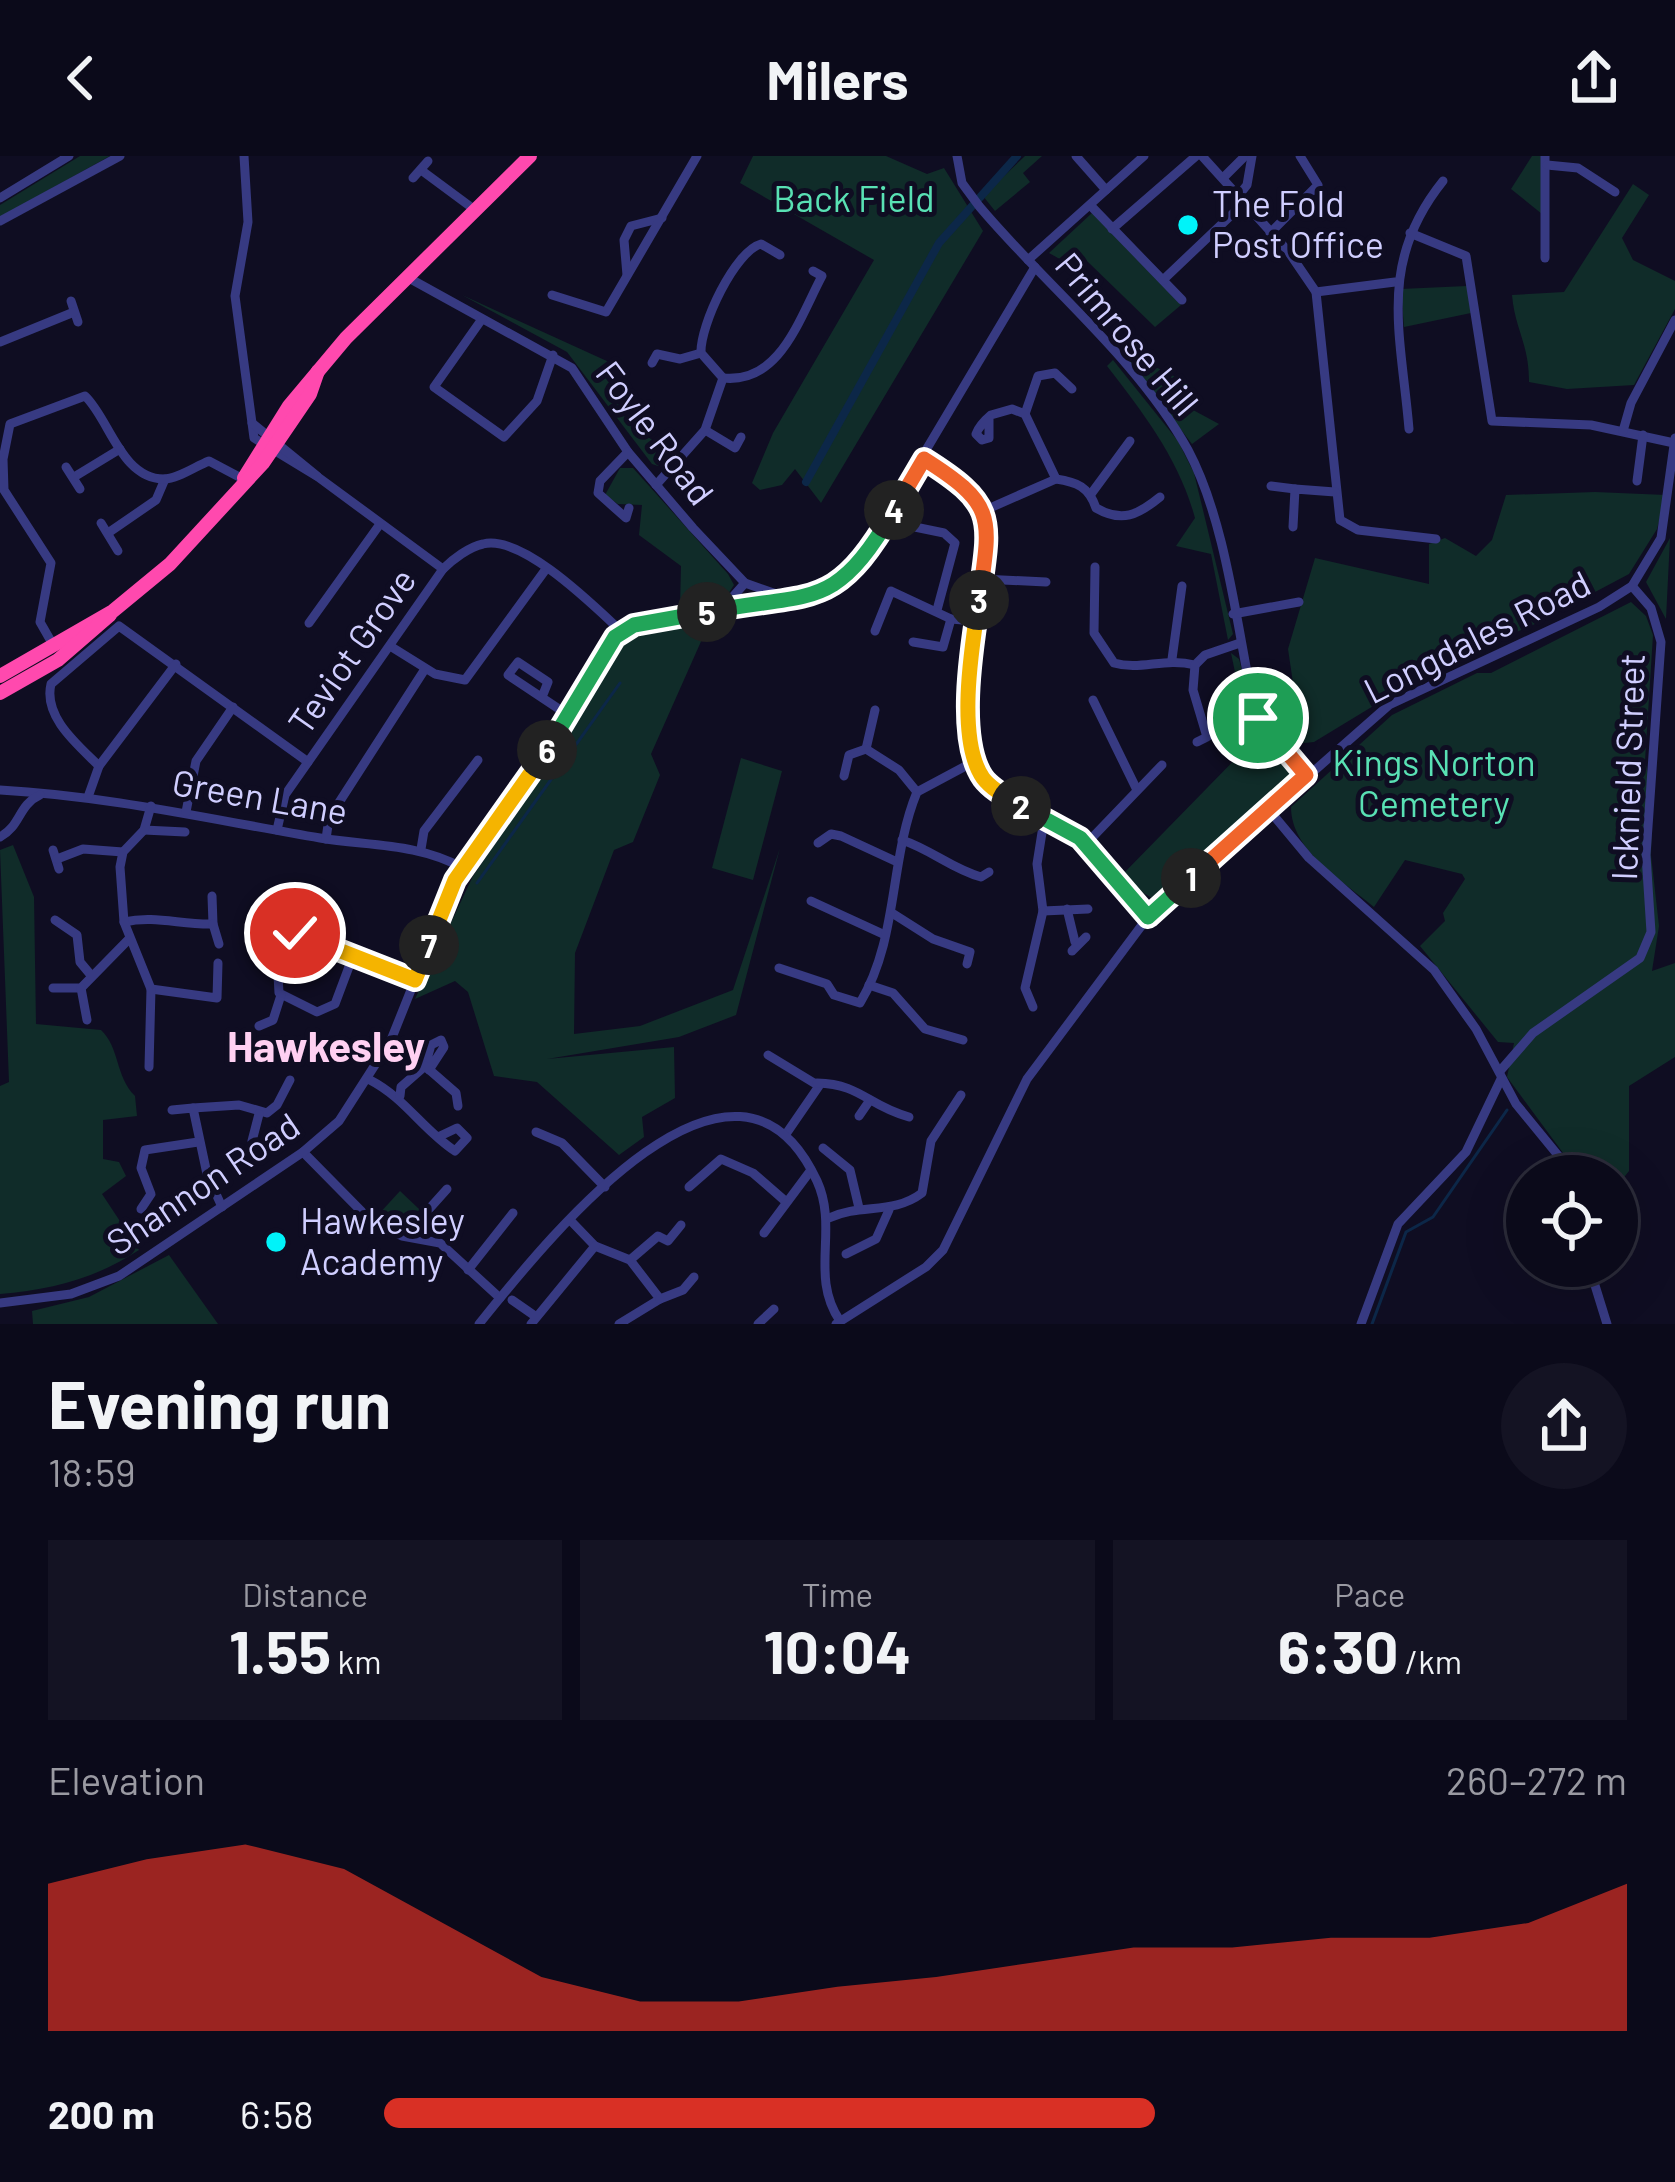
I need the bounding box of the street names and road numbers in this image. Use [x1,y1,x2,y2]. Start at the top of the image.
street label: Primrose Hill [1048,243,1209,423]
street label: Foyle Road [588,352,724,512]
street label: Teviot Grove [278,559,424,741]
street label: Longdales Road [1356,560,1597,711]
street label: Icknield Street [1601,653,1652,881]
street label: Green Lane [169,759,351,832]
street label: Shannon Road [98,1103,307,1263]

